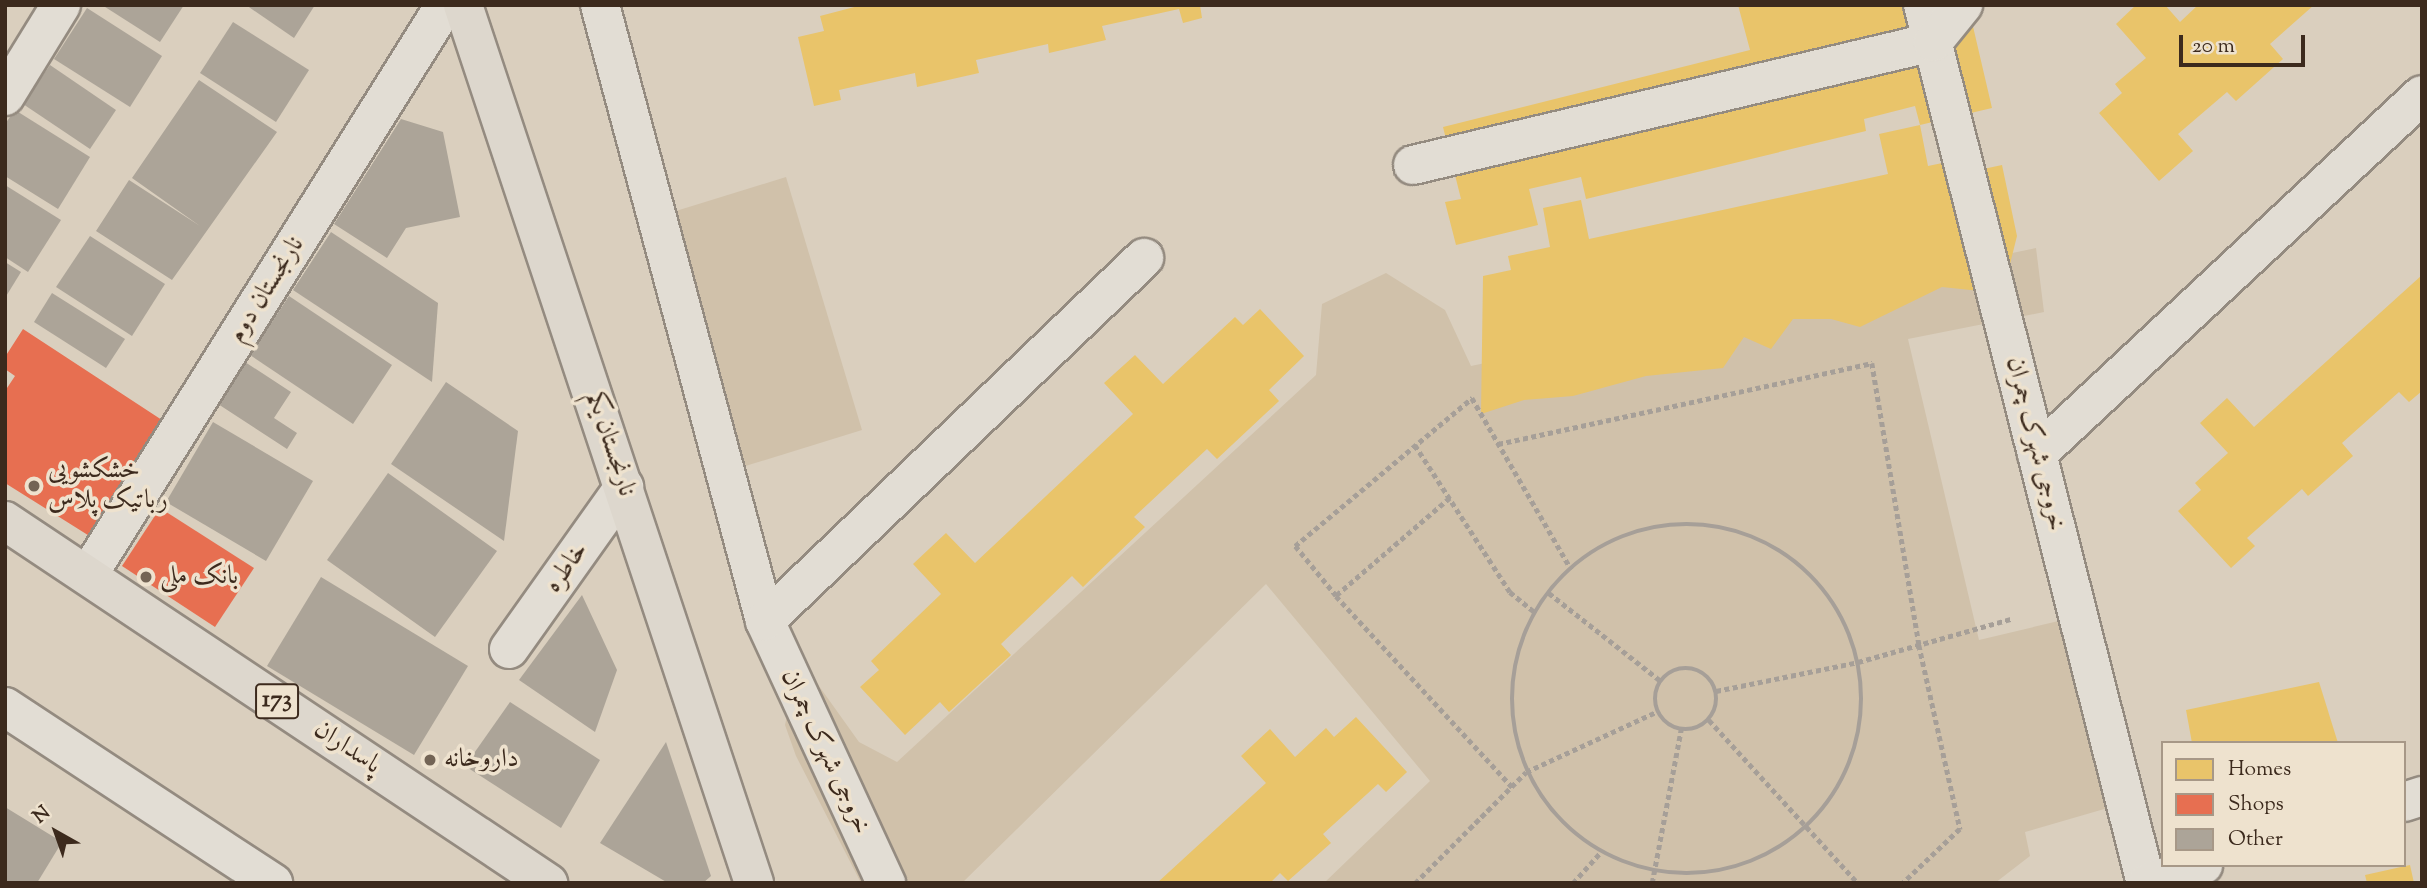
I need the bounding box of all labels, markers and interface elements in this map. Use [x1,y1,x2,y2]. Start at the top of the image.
scale bar [2182,21,2308,65]
text: 20 m [2192,32,2235,62]
street label: نارنجستان دوم [222,231,312,349]
street label: خروجی شهرک چمران [1998,354,2072,534]
street label: نارنجستان یکم [578,388,642,500]
place label: خشکشویی رباتیک پلاس [48,455,168,516]
marker: خشکشویی رباتیک پلاس [26,478,42,494]
street label: خاطره [538,537,596,599]
place label: بانک ملی [160,561,238,593]
marker: بانک ملی [138,569,154,585]
street label: خروجی شهرک چمران [773,665,877,839]
road number: 173 [254,680,300,722]
street label: پاسداران [307,714,387,782]
legend [2161,741,2406,867]
place label: داروخانه [444,744,519,776]
marker: داروخانه [422,752,438,768]
text: Homes [2228,755,2291,785]
text: Shops [2228,790,2284,820]
north arrow [21,797,91,867]
text: N [28,800,57,831]
text: Other [2228,825,2283,855]

